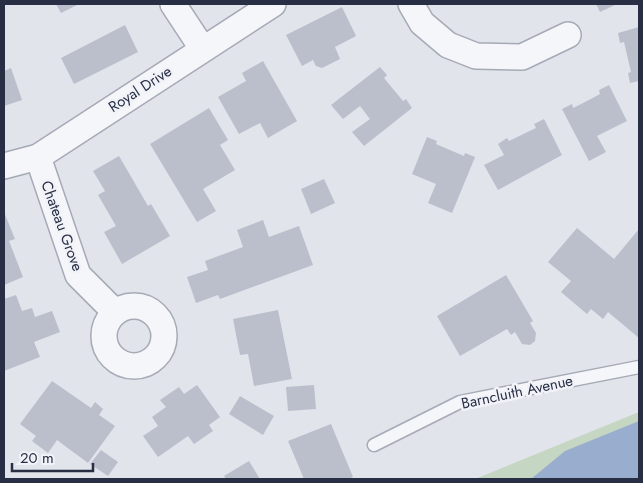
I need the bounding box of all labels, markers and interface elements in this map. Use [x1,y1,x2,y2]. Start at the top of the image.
street label: Royal Drive [104,60,176,118]
street label: Chateau Grove [35,178,89,275]
street label: Barncluith Avenue [459,369,575,415]
scale bar [12,440,94,472]
text: 20 m [20,447,54,469]

